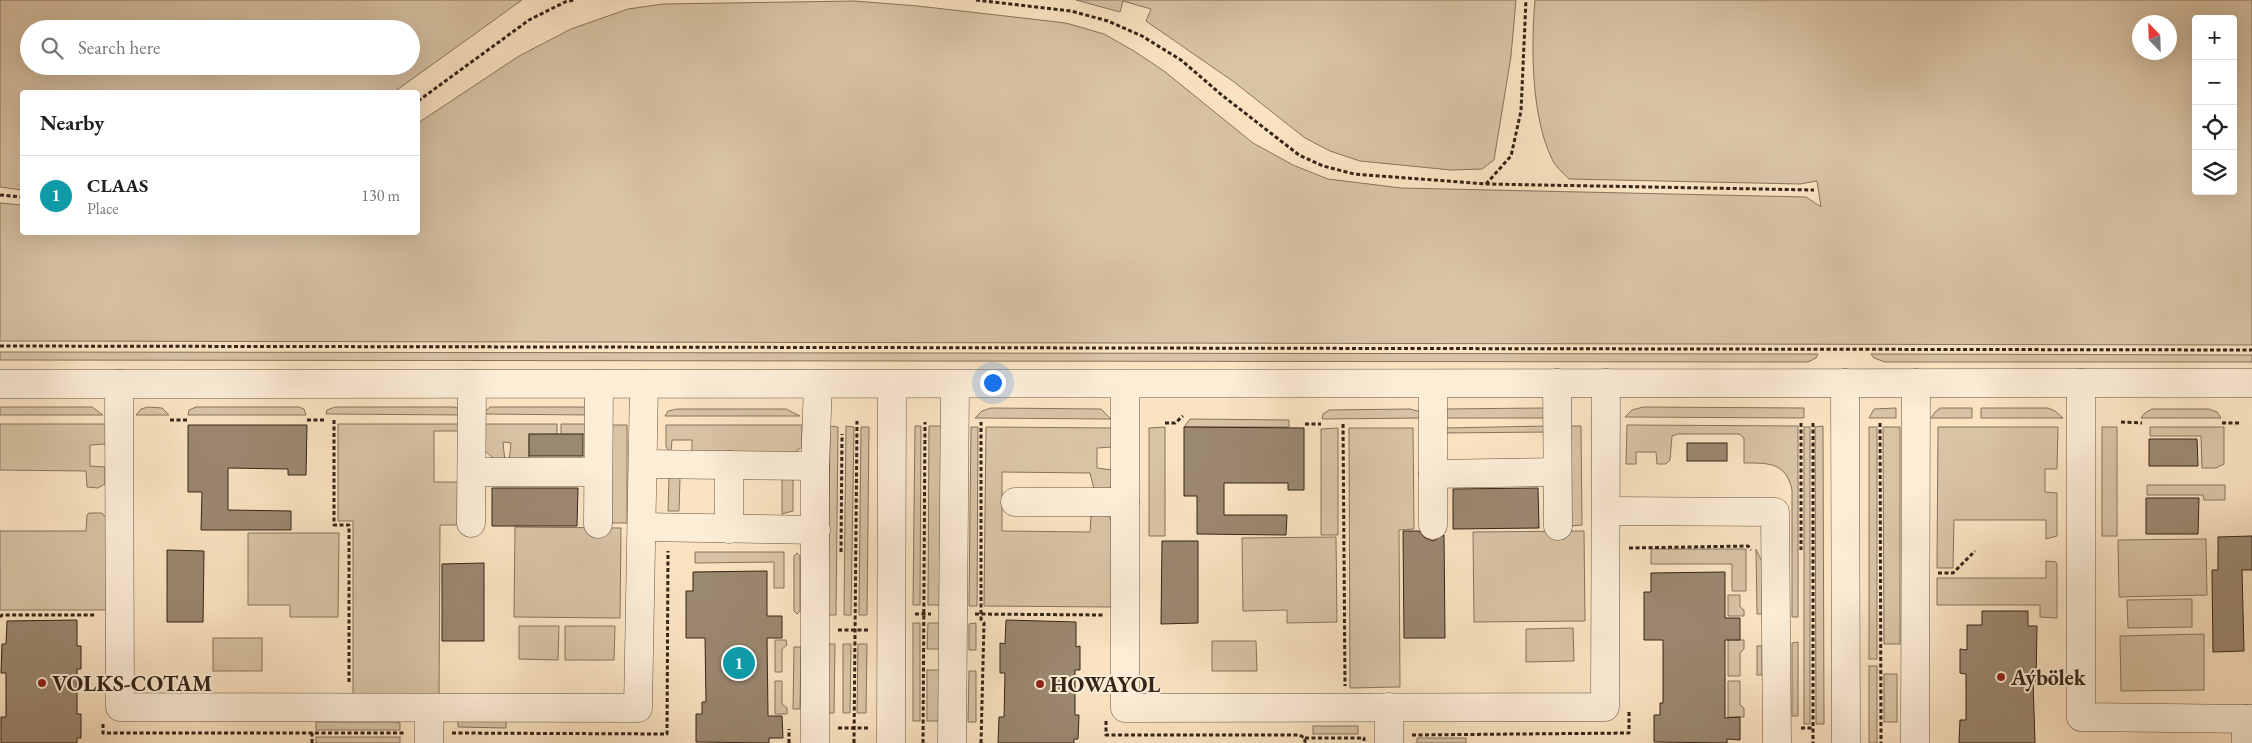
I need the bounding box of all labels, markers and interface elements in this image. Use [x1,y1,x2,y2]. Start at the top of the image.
north arrow [2132,15,2177,60]
map controls [2192,15,2237,195]
button: + [2192,15,2237,60]
search box [20,20,420,75]
icon: search [38,34,66,62]
text: Search here [78,35,160,60]
button: − [2192,60,2237,105]
button: locate [2192,105,2237,150]
text: Nearby [40,109,104,136]
button: layers [2192,150,2237,195]
text: CLAAS [87,173,148,198]
text: 1 [52,185,60,206]
text: 130 m [361,185,400,206]
text: Place [87,198,119,219]
your location [980,370,1006,396]
pin: 1 [723,644,755,682]
place label: Aýbölek [2010,663,2087,692]
place label: VOLKS-COTAM [52,669,212,698]
place label: HOWAYOL [1050,670,1160,699]
marker: Aýbölek [1995,671,2007,683]
marker: VOLKS-COTAM [36,677,48,689]
marker: HOWAYOL [1034,678,1046,690]

